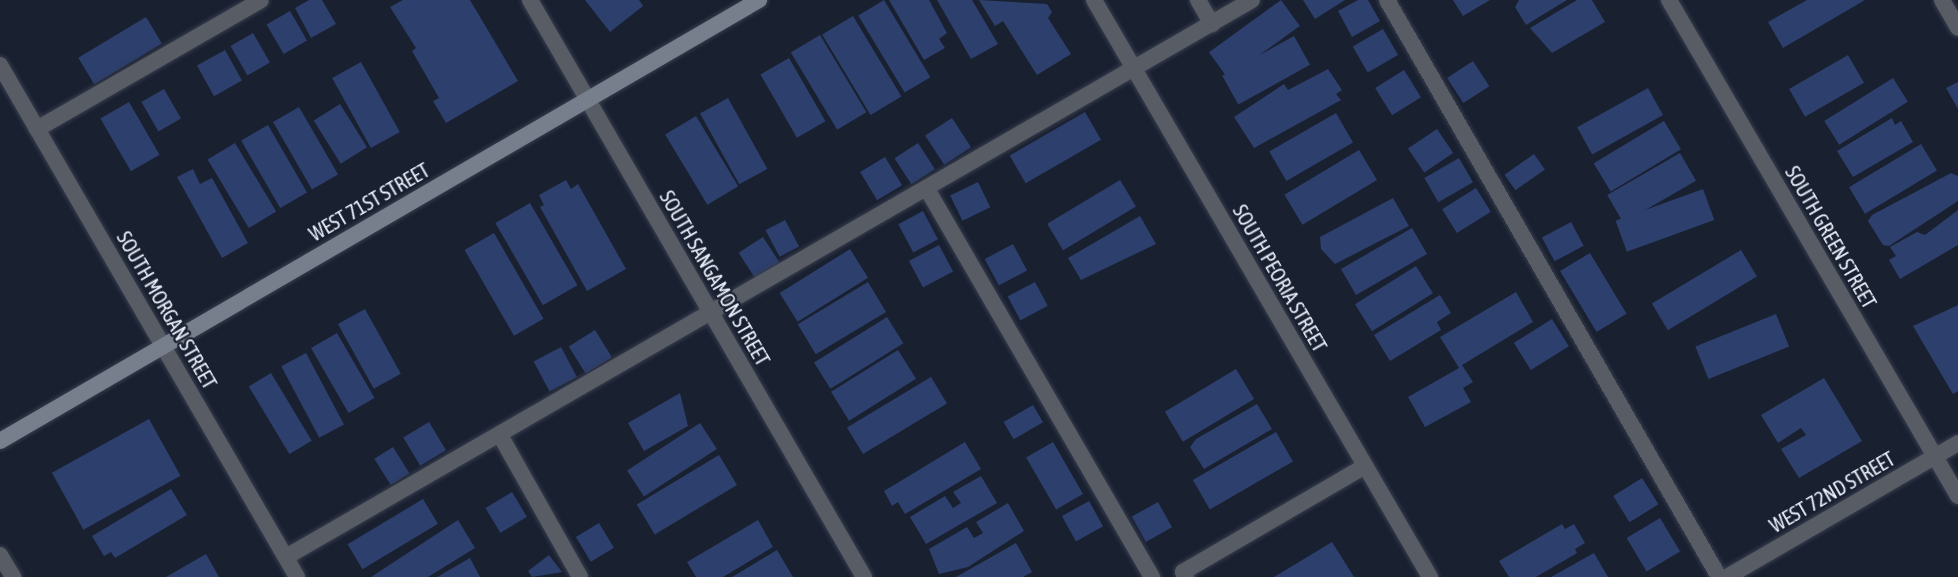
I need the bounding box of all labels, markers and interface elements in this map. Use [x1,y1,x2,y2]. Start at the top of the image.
street label: WEST 71ST STREET [305,158,433,246]
street label: SOUTH GREEN STREET [1781,162,1881,312]
street label: SOUTH SANGAMON STREET [655,186,775,370]
street label: SOUTH PEORIA STREET [1228,200,1332,356]
street label: SOUTH MORGAN STREET [112,227,222,393]
street label: WEST 72ND STREET [1765,446,1899,538]

